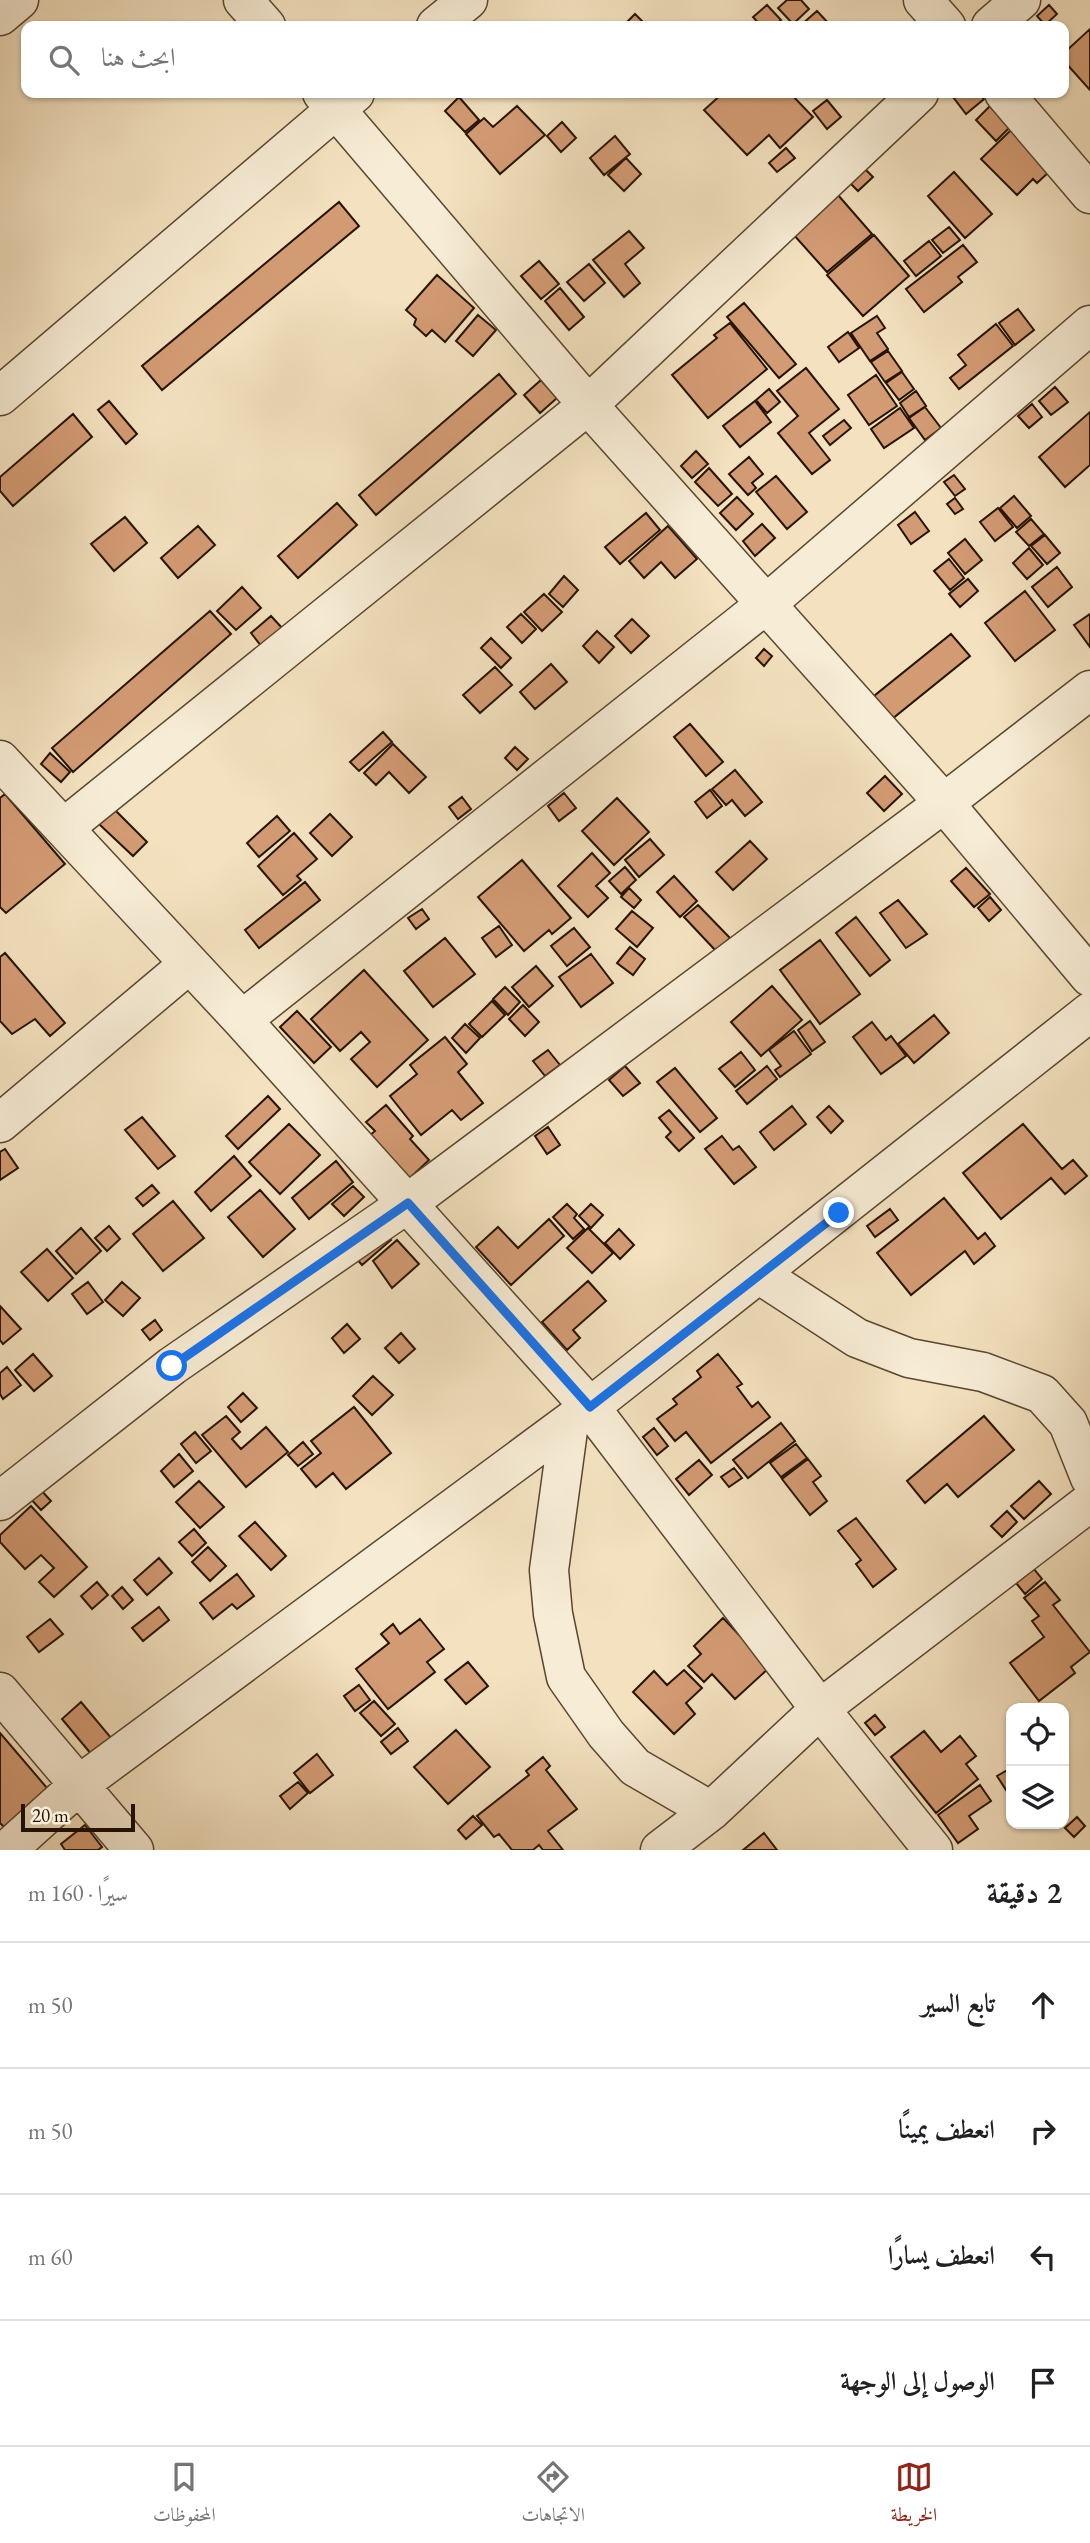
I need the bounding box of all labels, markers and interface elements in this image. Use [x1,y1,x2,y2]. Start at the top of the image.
search box [21,21,1069,98]
text: ابحث هنا [101,40,176,74]
icon: search [45,41,83,79]
route end [823,1197,854,1228]
route start [156,1350,187,1381]
map controls [1006,1703,1069,1829]
button: locate [1006,1703,1069,1766]
button: layers [1006,1766,1069,1829]
scale bar [21,1801,135,1833]
text: 20 m [32,1803,69,1828]
text: 2 دقيقة [987,1873,1062,1912]
text: سيرًا · 160 m [28,1878,128,1908]
text: تابع السير [921,1986,995,2020]
icon: ahead [1024,1986,1062,2024]
text: 50 m [28,1990,73,2020]
text: انعطف يمينًا [898,2112,995,2146]
icon: right [1024,2112,1062,2150]
text: 50 m [28,2116,73,2146]
text: انعطف يسارًا [888,2238,995,2272]
icon: left [1024,2238,1062,2276]
text: 60 m [28,2242,73,2272]
text: الوصول إلى الوجهة [840,2364,995,2398]
icon: arrive [1024,2364,1062,2402]
tab: المحفوظات [153,2458,216,2533]
tab: الاتجاهات [522,2458,585,2533]
tab: الخريطة [891,2458,937,2533]

